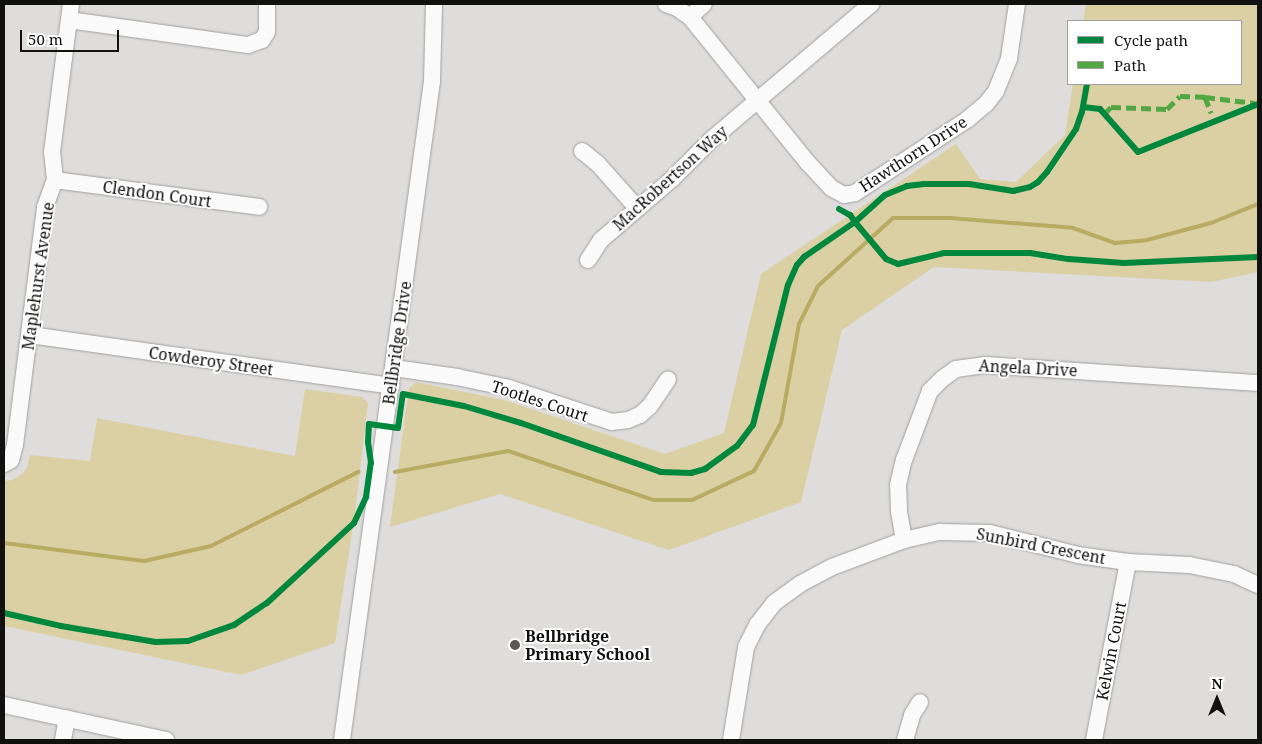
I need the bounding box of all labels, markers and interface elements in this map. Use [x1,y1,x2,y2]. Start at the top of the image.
scale bar [22,20,121,52]
legend [1067,20,1242,85]
text: 50 m [28,29,63,49]
text: Cycle path [1114,30,1188,50]
text: Path [1114,55,1146,75]
street label: Hawthorn Drive [856,112,970,196]
street label: MacRobertson Way [609,122,731,234]
street label: Clendon Court [101,177,213,211]
street label: Maplehurst Avenue [18,201,58,351]
street label: Bellbridge Drive [379,280,415,406]
street label: Cowderoy Street [148,343,274,379]
street label: Angela Drive [978,356,1078,380]
street label: Tootles Court [489,376,591,426]
street label: Sunbird Crescent [975,524,1107,568]
street label: Kelwin Court [1092,600,1130,702]
place label: Bellbridge Primary School [525,626,650,664]
marker: Bellbridge Primary School [509,639,521,651]
north arrow [1192,674,1242,724]
text: N [1211,674,1223,693]

